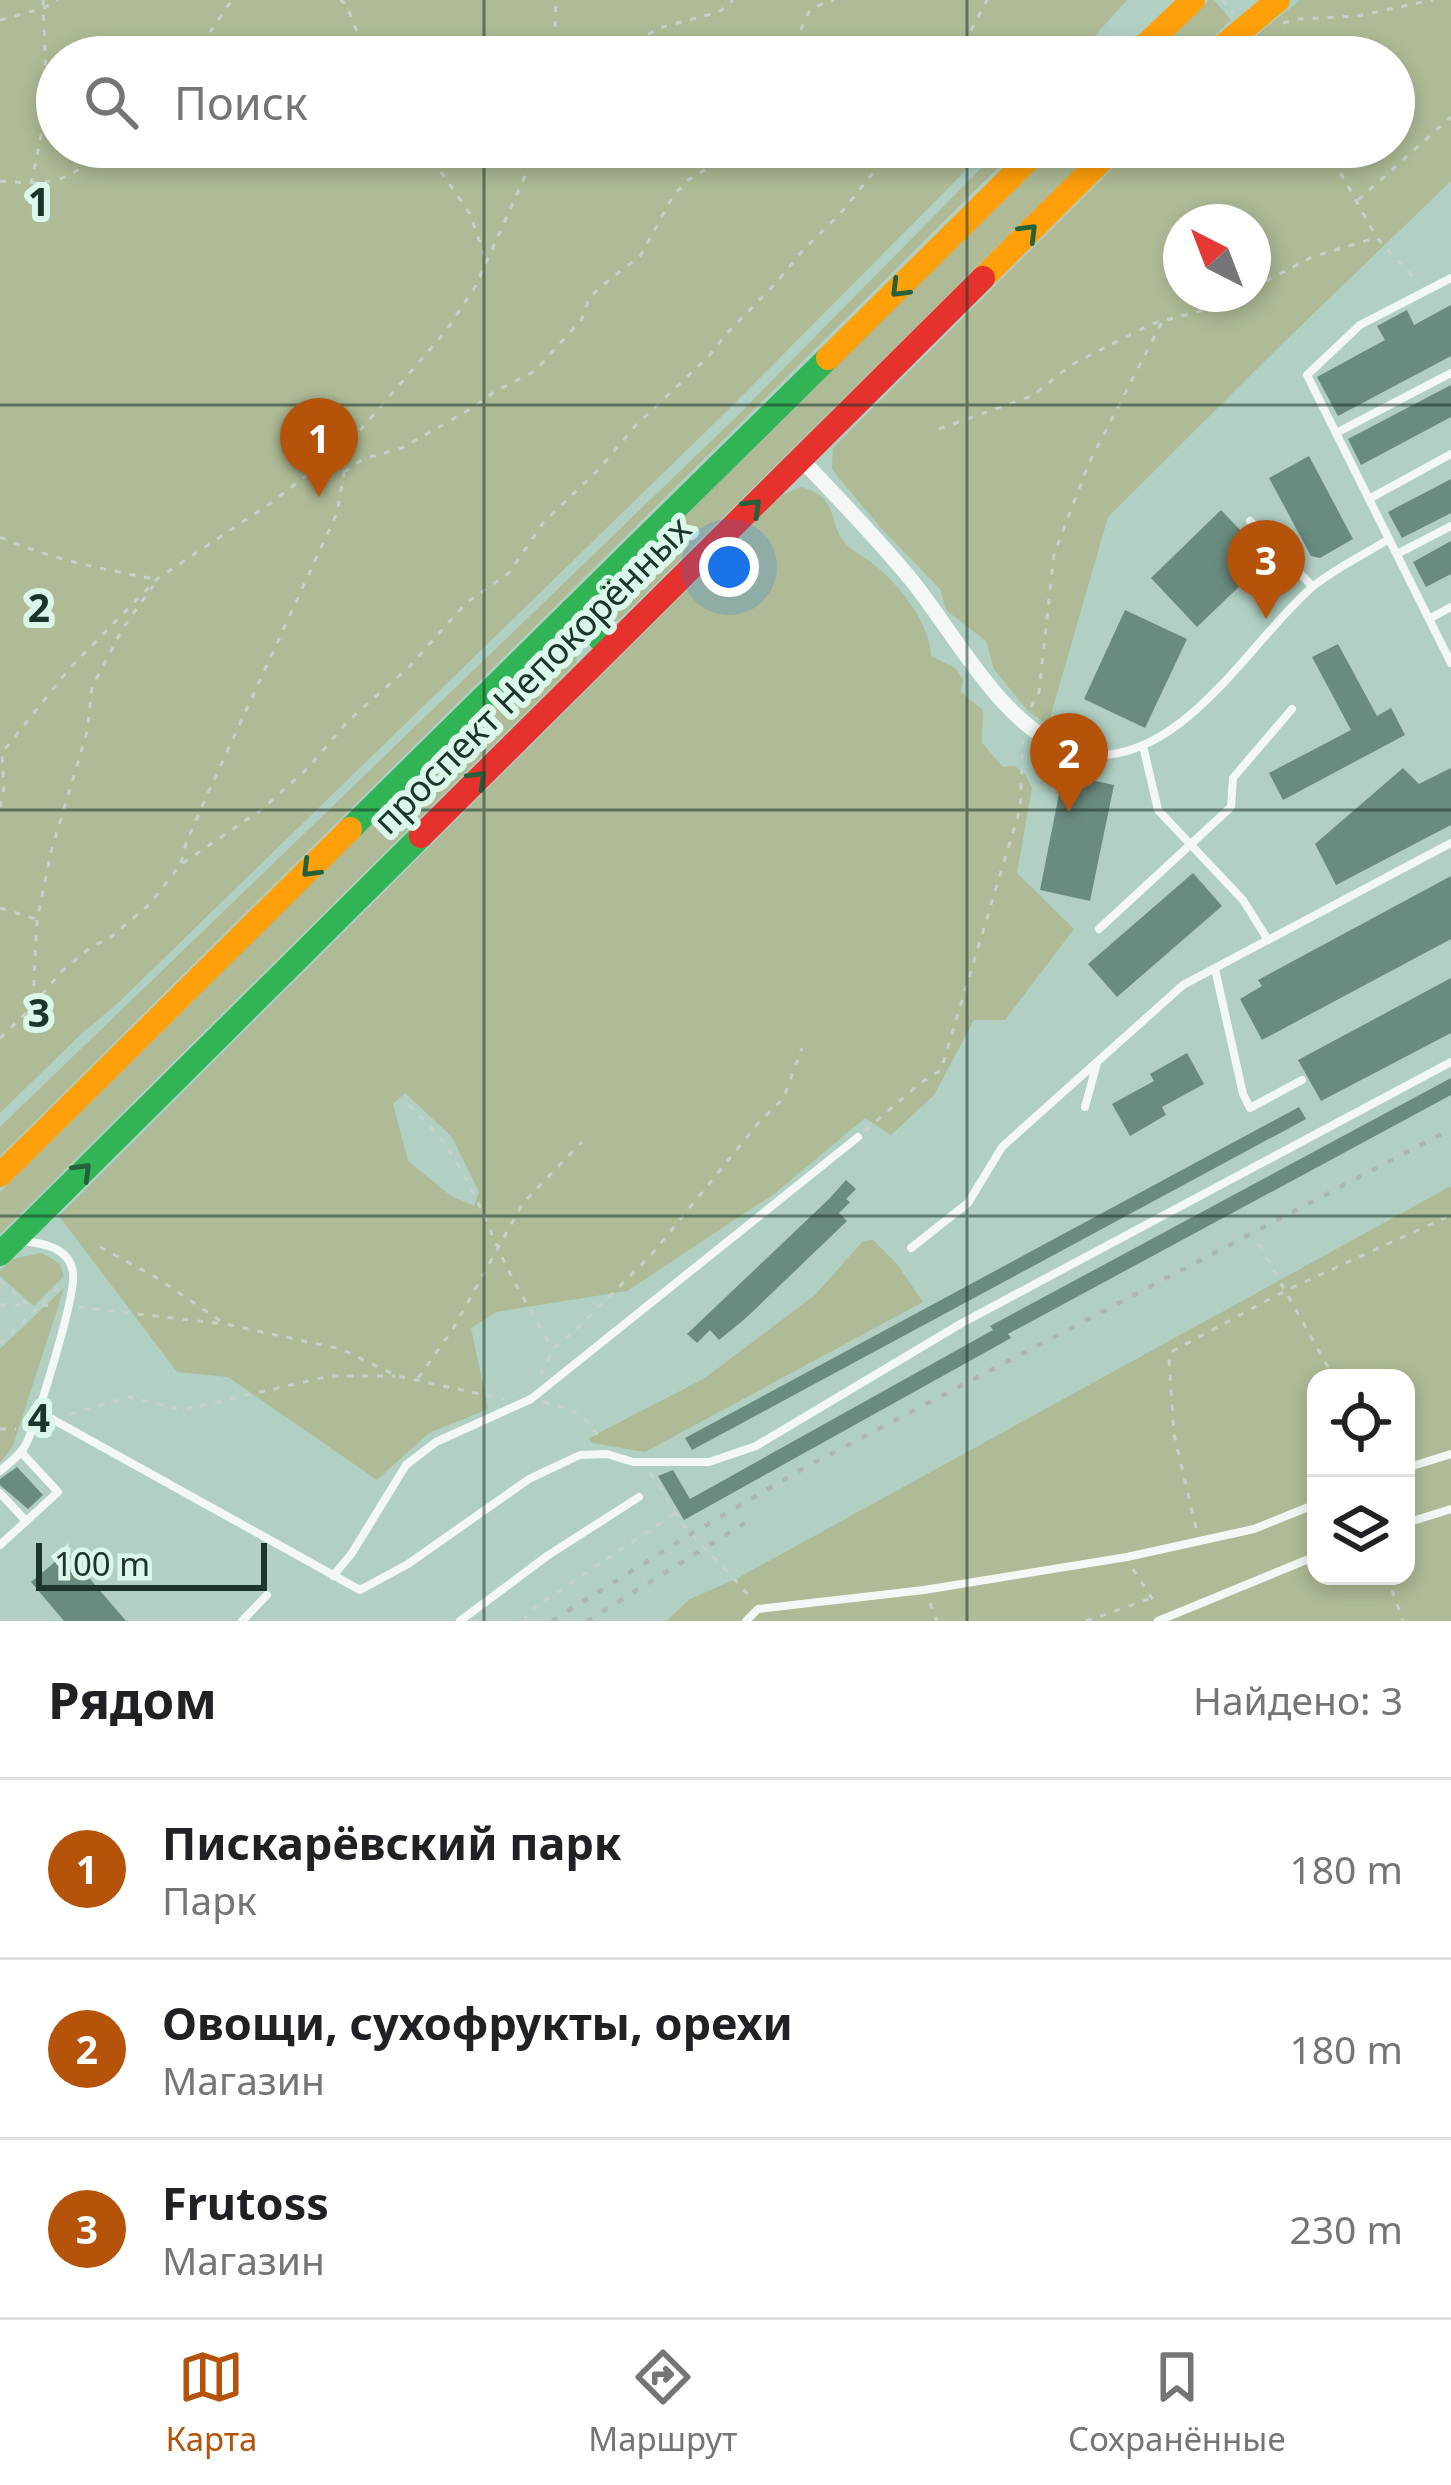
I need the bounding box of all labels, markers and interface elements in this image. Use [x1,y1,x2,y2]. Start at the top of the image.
search box [36,36,1415,168]
icon: search [78,69,144,135]
text: Поиск [174,72,308,133]
text: 1 [28,174,50,227]
north arrow [1163,204,1271,312]
one-way arrow [1015,224,1037,246]
one-way arrow [891,275,913,297]
pin: 1 [280,398,358,497]
one-way arrow [738,499,760,521]
street label: проспект Непокорённых [362,505,702,844]
pin: 3 [1227,520,1305,619]
your location [699,537,759,597]
text: 2 [28,580,50,633]
pin: 2 [1030,713,1108,812]
one-way arrow [464,771,486,793]
one-way arrow [302,855,324,877]
text: 3 [28,985,50,1038]
one-way arrow [69,1164,91,1186]
map controls [1307,1369,1415,1585]
button: locate [1307,1369,1415,1477]
text: 4 [28,1390,50,1443]
button: layers [1307,1477,1415,1585]
scale bar [36,1537,267,1590]
text: 100 m [54,1541,150,1586]
text: Рядом [48,1664,217,1734]
text: Найдено: 3 [1193,1673,1403,1726]
text: Пискарёвский парк [162,1812,622,1873]
text: 1 [76,1842,98,1895]
text: 180 m [1289,1842,1403,1895]
text: Парк [162,1873,257,1926]
text: Овощи, сухофрукты, орехи [162,1992,793,2053]
text: 2 [76,2022,98,2075]
text: 180 m [1289,2022,1403,2075]
text: Магазин [162,2053,325,2106]
text: Frutoss [162,2172,329,2233]
text: 3 [76,2202,98,2255]
text: 230 m [1289,2202,1403,2255]
text: Магазин [162,2233,325,2286]
tab: Карта [165,2344,257,2461]
tab: Маршрут [588,2344,737,2461]
tab: Сохранённые [1068,2344,1286,2461]

